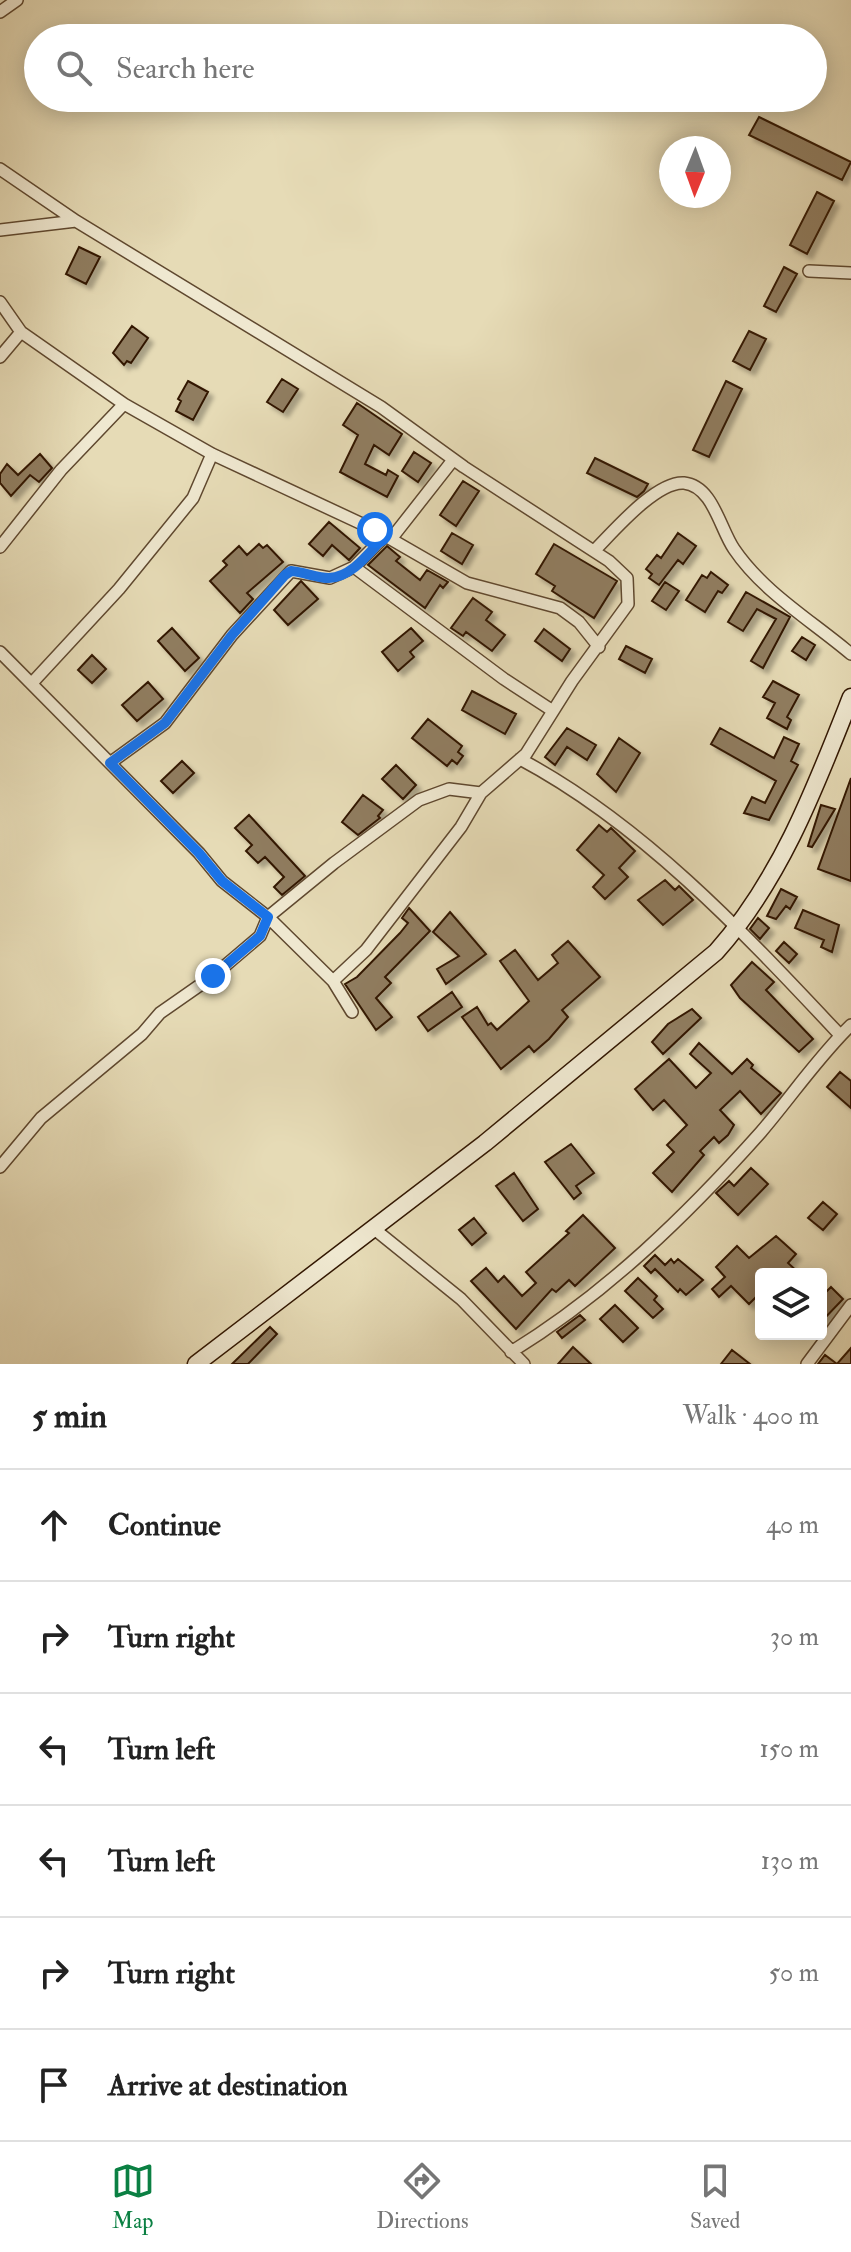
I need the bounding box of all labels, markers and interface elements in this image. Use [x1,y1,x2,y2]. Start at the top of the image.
search box [24,24,827,112]
icon: search [52,46,96,90]
text: Search here [116,50,255,87]
north arrow [659,136,731,208]
route start [357,512,393,548]
route end [195,958,231,994]
map controls [755,1268,827,1340]
button: layers [755,1268,827,1340]
text: 5 min [32,1395,107,1438]
text: Walk · 400 m [683,1400,819,1432]
icon: ahead [32,1503,76,1547]
text: Continue [108,1507,221,1544]
text: 40 m [766,1509,819,1541]
icon: right [32,1615,76,1659]
text: Turn right [108,1619,235,1656]
text: 30 m [770,1621,819,1653]
icon: left [32,1727,76,1771]
text: Turn left [108,1731,215,1768]
text: 150 m [760,1733,819,1765]
icon: left [32,1839,76,1883]
text: Turn left [108,1843,215,1880]
text: 130 m [761,1845,819,1877]
icon: right [32,1951,76,1995]
text: Turn right [108,1955,235,1992]
text: 50 m [769,1957,819,1989]
icon: arrive [32,2063,76,2107]
text: Arrive at destination [108,2067,348,2104]
tab: Map [111,2159,155,2235]
tab: Directions [376,2159,469,2235]
tab: Saved [690,2159,740,2235]

